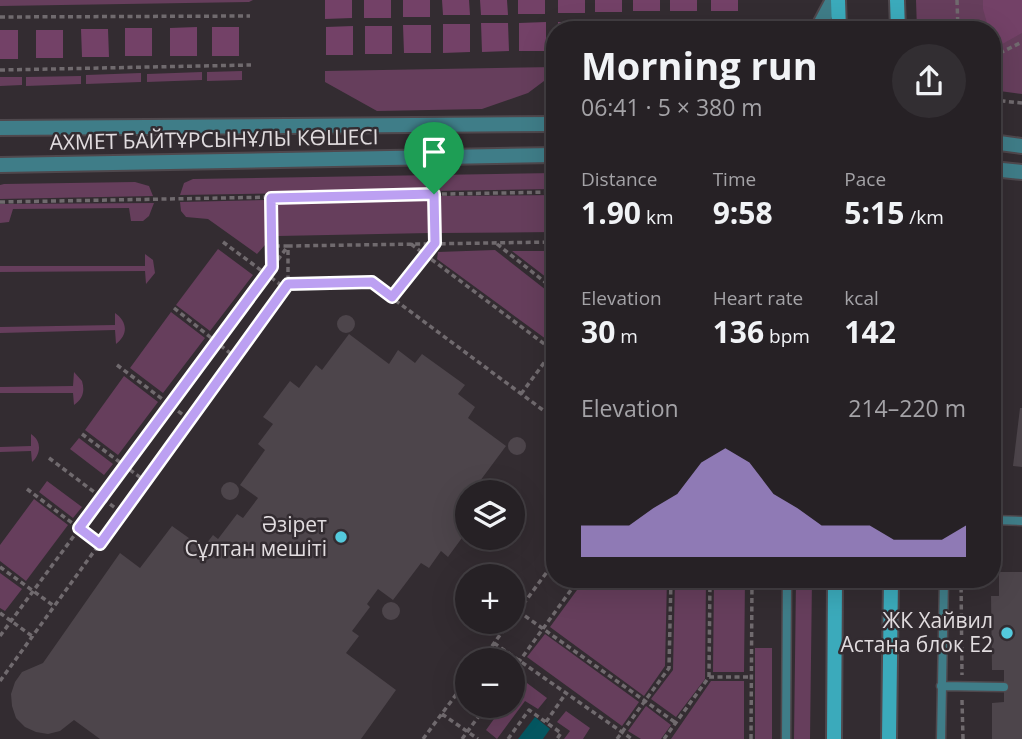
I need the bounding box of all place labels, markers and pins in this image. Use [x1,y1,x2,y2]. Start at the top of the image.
pin [404,122,464,194]
place label: Әзірет Сұлтан мешіті [185,510,327,562]
marker: Әзірет Сұлтан мешіті [333,529,349,545]
place label: ЖК Хайвил Астана блок E2 [841,606,993,658]
marker: ЖК Хайвил Астана блок E2 [999,625,1015,641]

